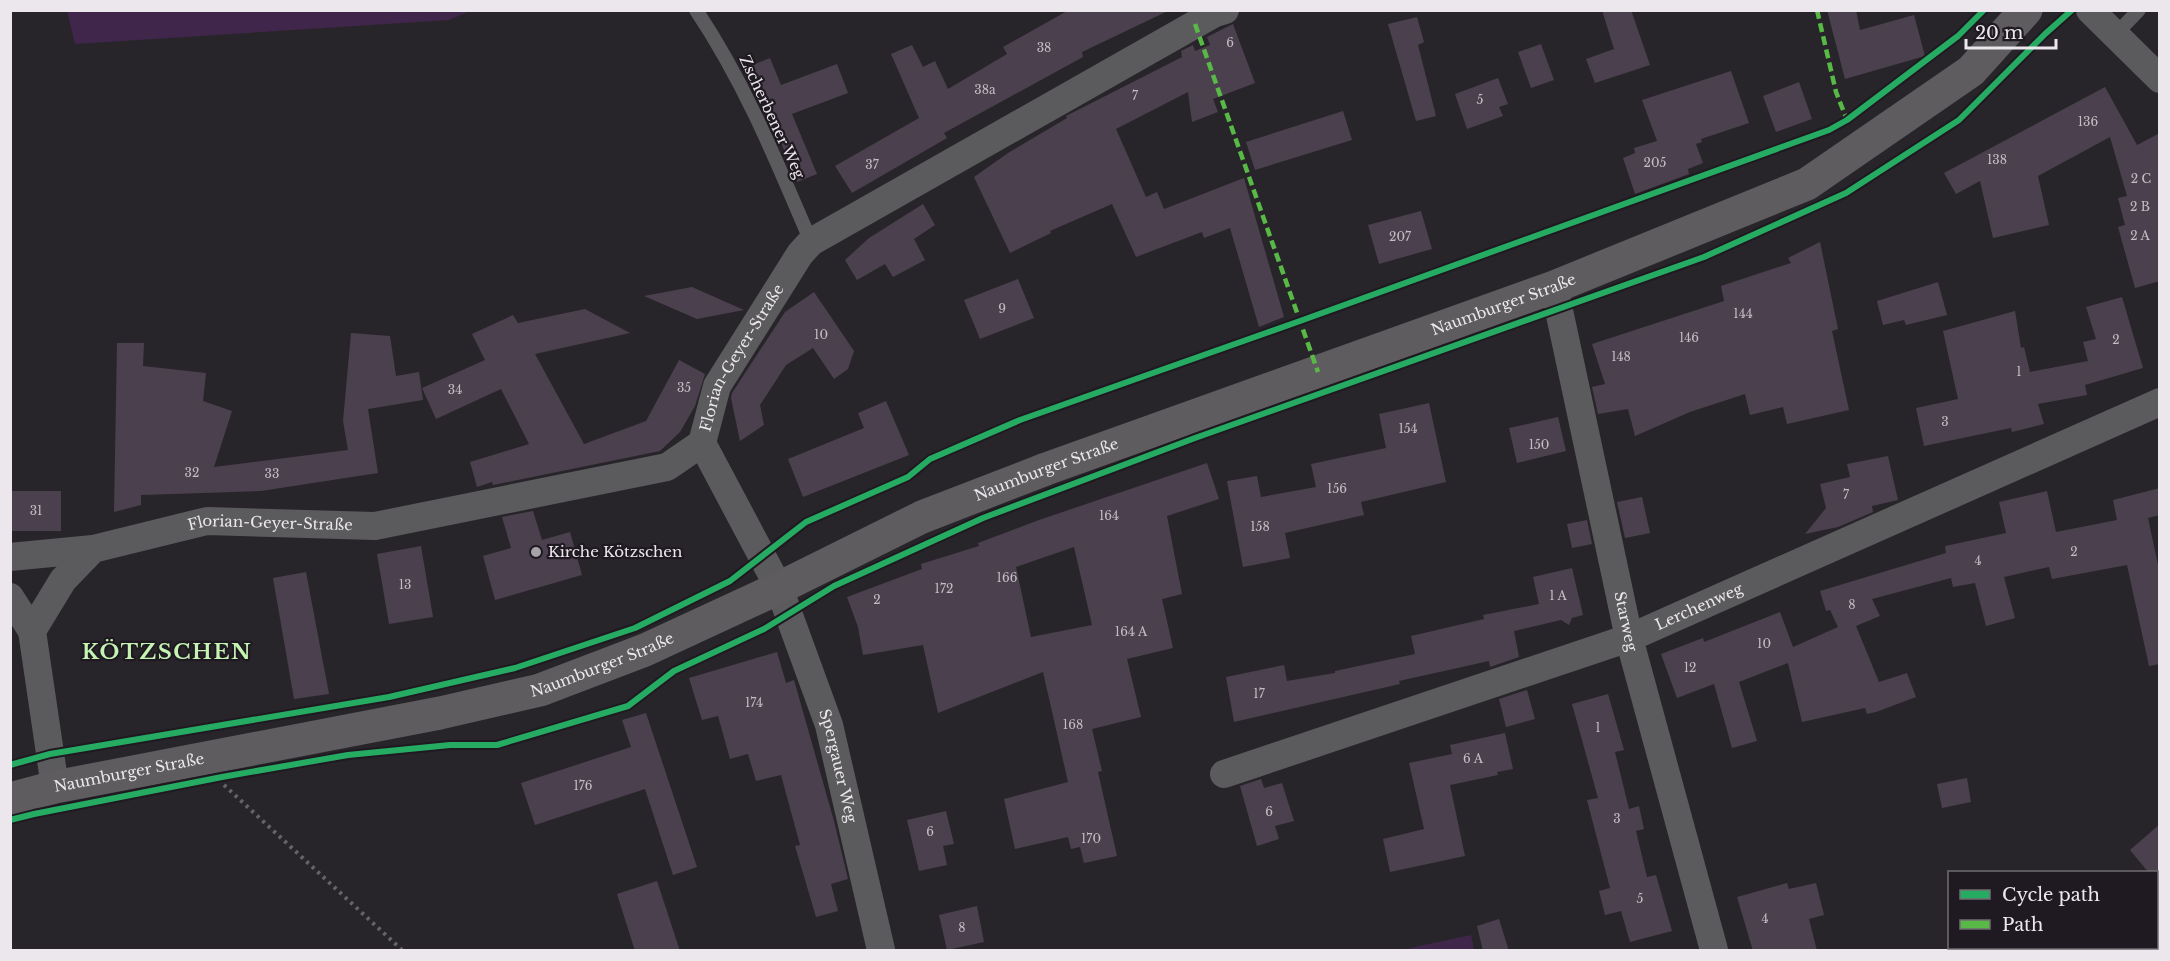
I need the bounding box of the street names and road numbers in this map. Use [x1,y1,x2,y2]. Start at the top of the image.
street label: Zscherbener Weg [735,52,810,183]
street label: Naumburger Straße [1428,269,1579,339]
street label: Florian-Geyer-Straße [695,280,788,434]
street label: Naumburger Straße [971,434,1121,505]
street label: Florian-Geyer-Straße [186,511,353,534]
street label: Lerchenweg [1652,578,1747,634]
street label: Starweg [1610,590,1642,654]
street label: Naumburger Straße [528,628,677,701]
street label: Spergauer Weg [815,706,861,825]
street label: Naumburger Straße [52,749,206,796]

